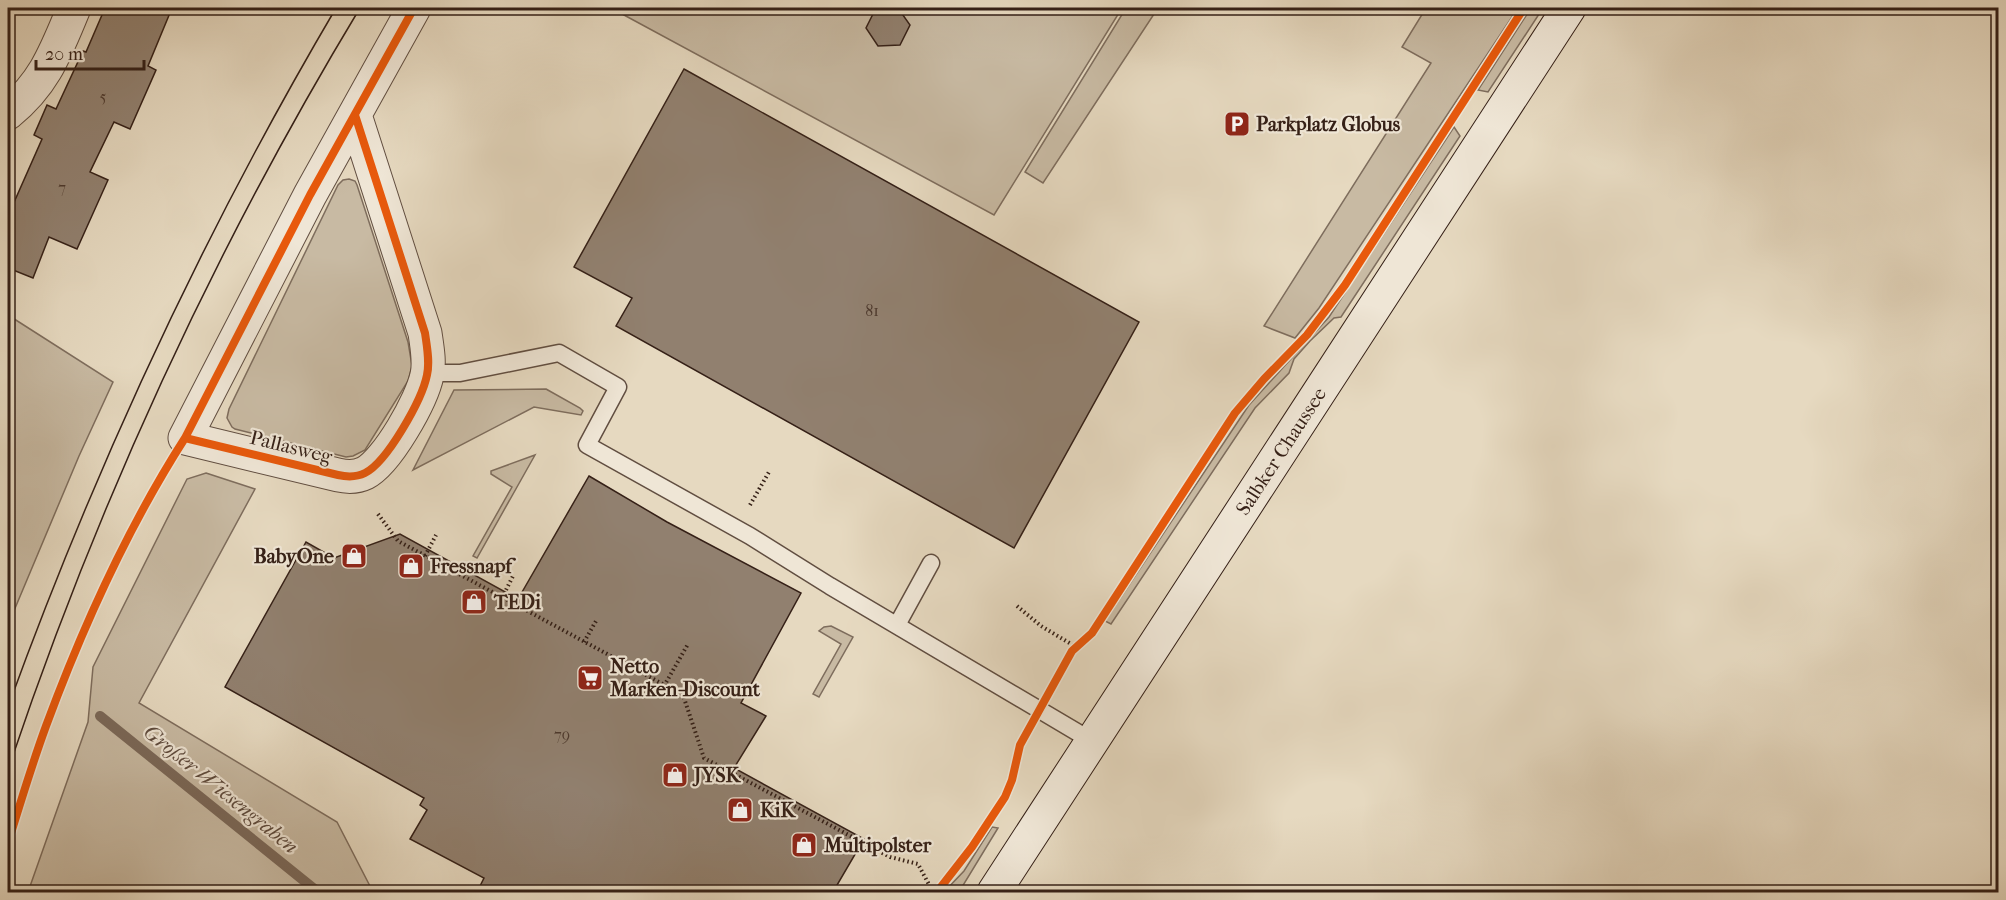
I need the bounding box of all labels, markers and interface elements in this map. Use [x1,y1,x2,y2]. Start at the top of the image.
scale bar [36,33,144,71]
text: 20 m [45,44,83,65]
house number: 5 [100,87,107,106]
parking icon: Parkplatz Globus [1222,109,1252,139]
place label: Parkplatz Globus [1256,113,1401,136]
house number: 7 [58,178,66,197]
house number: 81 [865,301,879,320]
street label: Salbker Chaussee [1231,383,1331,519]
street label: Pallasweg [248,426,335,468]
shop icon: BabyOne [339,541,369,571]
place label: BabyOne [254,545,334,568]
shop icon: Fressnapf [396,551,426,581]
place label: Fressnapf [429,555,516,578]
shop icon: TEDi [459,587,489,617]
place label: TEDi [493,591,542,614]
place label: Netto Marken-Discount [609,655,761,701]
supermarket icon: Netto Marken-Discount [575,663,605,693]
water label: Großer Wiesengraben [139,719,303,859]
house number: 79 [554,725,570,744]
shop icon: JYSK [660,760,690,790]
place label: JYSK [692,764,742,787]
shop icon: KiK [725,795,755,825]
place label: KiK [760,799,796,822]
shop icon: Multipolster [789,830,819,860]
place label: Multipolster [823,834,932,857]

